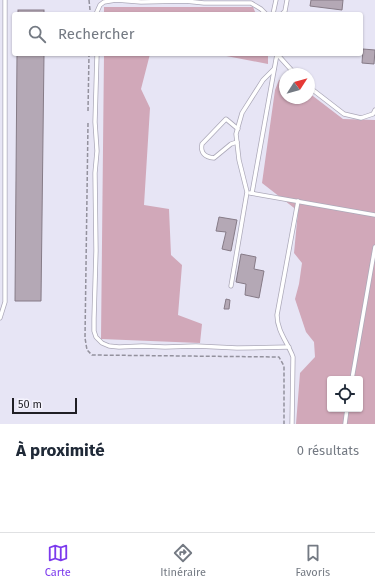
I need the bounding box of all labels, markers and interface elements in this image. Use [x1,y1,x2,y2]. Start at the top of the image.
search box [12,12,363,56]
icon: search [26,23,48,45]
text: Rechercher [58,25,134,43]
north arrow [279,68,315,104]
map controls [327,376,363,412]
button: locate [327,376,363,412]
scale bar [12,396,77,415]
text: 50 m [18,398,42,411]
text: À proximité [16,440,105,461]
text: 0 résultats [297,443,359,458]
tab: Carte [45,542,71,579]
tab: Itinéraire [160,542,206,579]
tab: Favoris [295,542,330,579]

